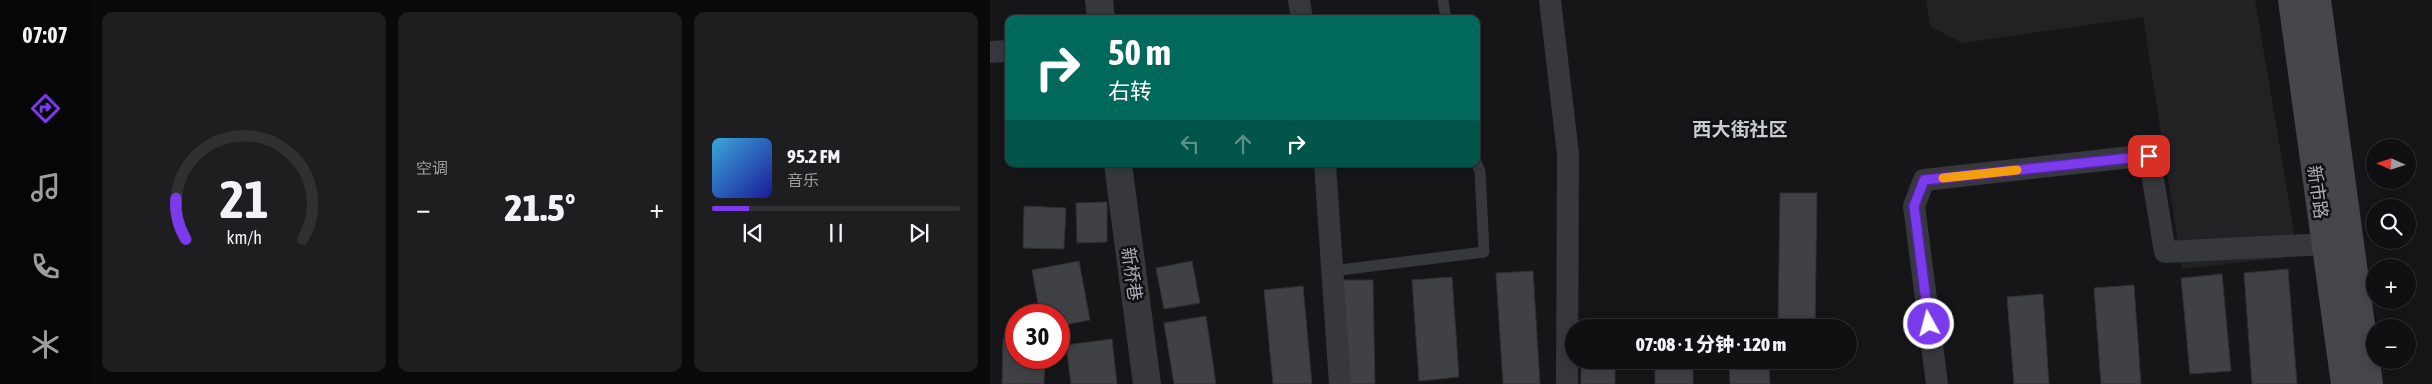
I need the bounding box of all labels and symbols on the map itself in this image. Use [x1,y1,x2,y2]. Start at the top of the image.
district label: 西大街社区 [1692,118,1788,140]
pin [2128,135,2170,177]
north arrow [2366,139,2416,189]
street label: 新市路 [2304,164,2332,220]
street label: 新桥巷 [1118,246,1146,302]
position arrow [1902,297,1954,349]
speed limit sign: 30 [1005,304,1070,369]

